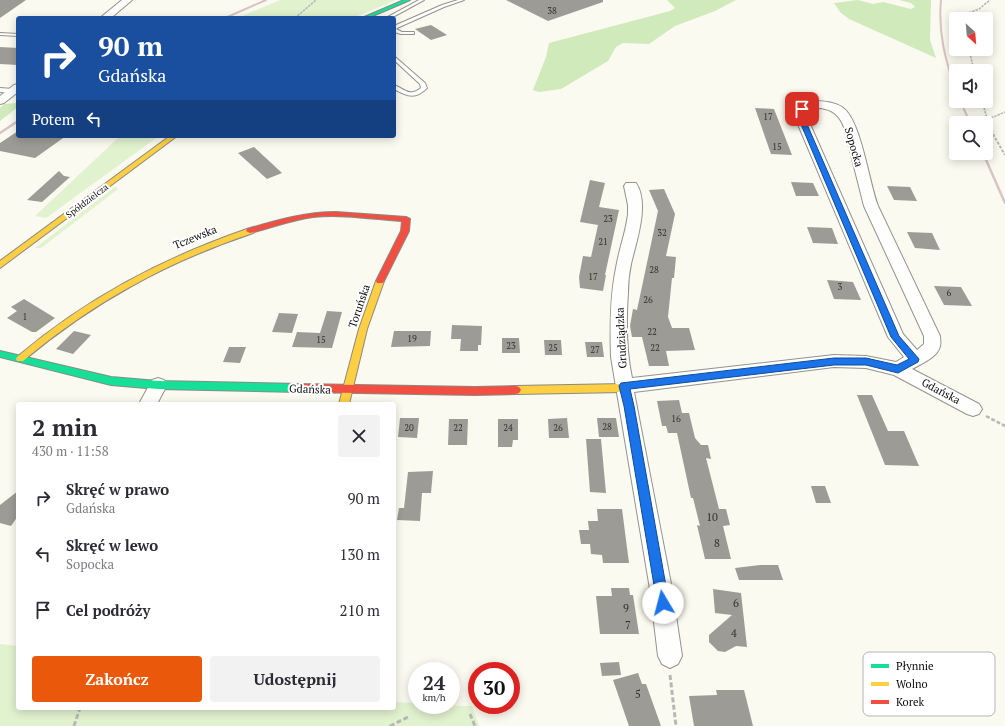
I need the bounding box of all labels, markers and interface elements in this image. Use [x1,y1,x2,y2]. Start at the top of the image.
house number: 38 [547,5,557,17]
north arrow [949,12,993,56]
map controls [949,12,993,160]
text: 90 m [98,27,163,64]
icon: right [32,32,84,84]
text: Gdańska [98,63,166,87]
button: sound [949,64,993,108]
pin [785,92,819,126]
icon: arrive [791,98,813,120]
icon: left [83,108,105,130]
text: Potem [32,109,75,129]
house number: 17 [763,111,773,123]
button: search [949,116,993,160]
street label: Sopocka [842,126,866,169]
house number: 15 [772,141,782,153]
street label: Spółdzielcza [63,181,111,221]
house number: 23 [603,213,613,225]
street label: Tczewska [171,222,219,252]
house number: 32 [657,227,667,239]
house number: 21 [598,236,608,248]
house number: 28 [649,264,659,276]
house number: 17 [588,271,598,283]
house number: 3 [838,281,843,293]
street label: Toruńska [345,282,373,330]
house number: 6 [947,287,952,299]
house number: 26 [643,294,653,306]
street label: Grudziądzka [612,307,630,369]
house number: 1 [23,311,27,323]
house number: 22 [647,326,657,338]
house number: 19 [407,333,417,345]
house number: 15 [316,334,326,346]
house number: 23 [506,340,516,352]
house number: 25 [548,342,558,354]
house number: 22 [650,342,660,354]
house number: 27 [590,344,600,356]
street label: Gdańska [919,375,963,407]
street label: Gdańska [289,381,332,397]
text: 2 min [32,411,98,443]
house number: 16 [671,413,681,425]
button: close [338,415,380,457]
house number: 28 [602,421,612,433]
house number: 20 [404,422,414,434]
house number: 22 [453,422,463,434]
house number: 24 [503,422,513,434]
house number: 26 [553,422,563,434]
text: 430 m · 11:58 [32,442,109,460]
text: Skręć w prawo [66,479,169,499]
icon: right [32,487,54,509]
text: 90 m [347,488,380,508]
text: Gdańska [66,499,115,517]
house number: 10 [706,510,718,524]
text: Skręć w lewo [66,535,158,555]
house number: 8 [714,536,720,550]
icon: left [32,543,54,565]
text: 130 m [339,544,380,564]
text: Sopocka [66,555,114,573]
position arrow [642,582,684,624]
house number: 6 [733,596,739,610]
icon: arrive [32,599,54,621]
text: Cel podróży [66,600,150,620]
text: 210 m [339,600,380,620]
house number: 9 [623,601,629,615]
house number: 7 [625,618,631,632]
house number: 4 [731,626,737,640]
legend [863,652,995,716]
button: Zakończ [32,656,202,702]
button: Udostępnij [210,656,380,702]
text: Płynnie [896,659,934,673]
speed limit sign: 30 [468,662,520,714]
text: 24 [423,669,445,696]
text: Wolno [896,677,928,691]
house number: 5 [635,687,641,701]
text: km/h [422,691,446,704]
text: Korek [896,695,924,709]

